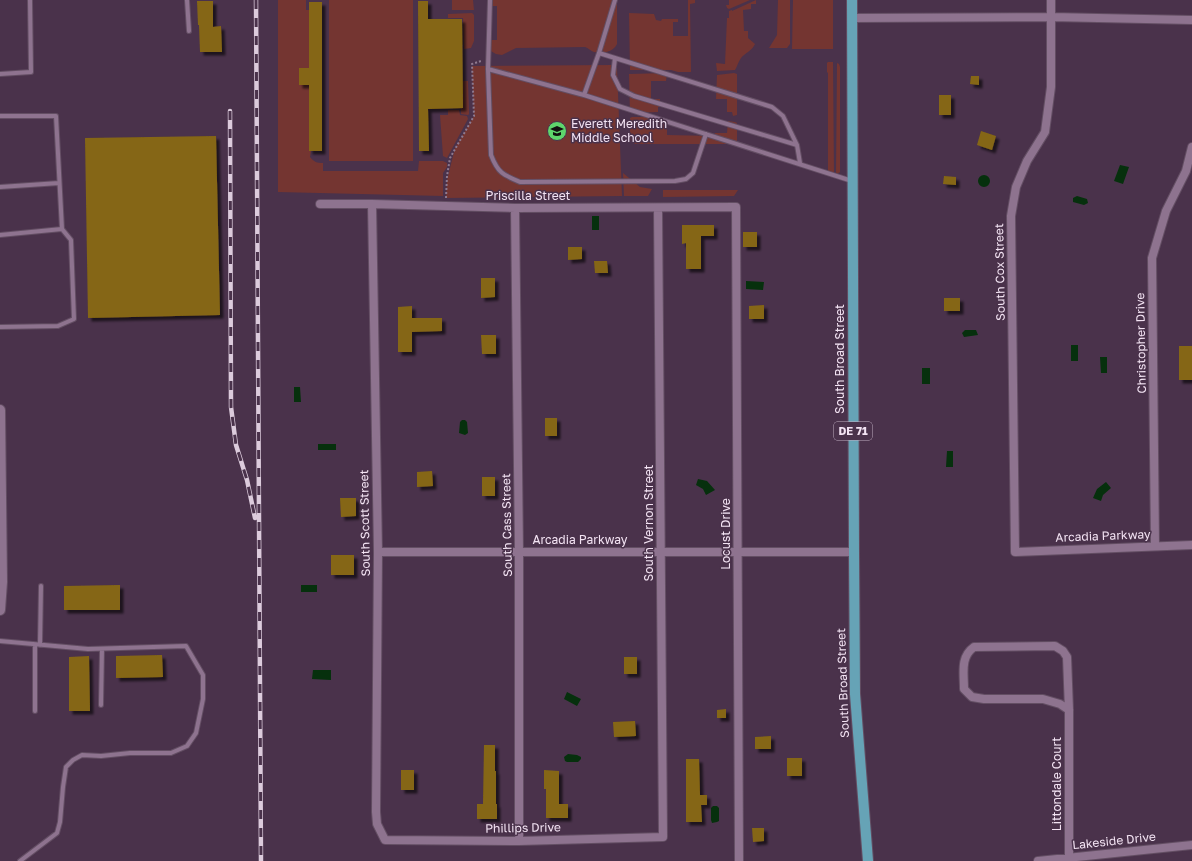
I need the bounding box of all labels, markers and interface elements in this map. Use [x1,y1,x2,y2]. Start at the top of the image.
place label: Everett Meredith Middle School [571,116,667,145]
school or university icon: Everett Meredith Middle School [546,120,568,142]
street label: Priscilla Street [486,188,571,203]
street label: South Cox Street [991,223,1008,321]
street label: Christopher Drive [1132,292,1149,394]
street label: South Broad Street [832,304,847,414]
road number: DE 71 [834,422,872,440]
street label: South Vernon Street [641,464,656,581]
street label: South Scott Street [356,469,373,577]
street label: South Cass Street [498,473,515,577]
street label: Locust Drive [718,498,733,570]
street label: Arcadia Parkway [1055,526,1151,545]
street label: Arcadia Parkway [532,532,628,547]
street label: South Broad Street [833,628,852,738]
street label: Littondale Court [1049,737,1064,831]
street label: Phillips Drive [485,819,561,836]
street label: Lakeside Drive [1071,829,1156,852]

